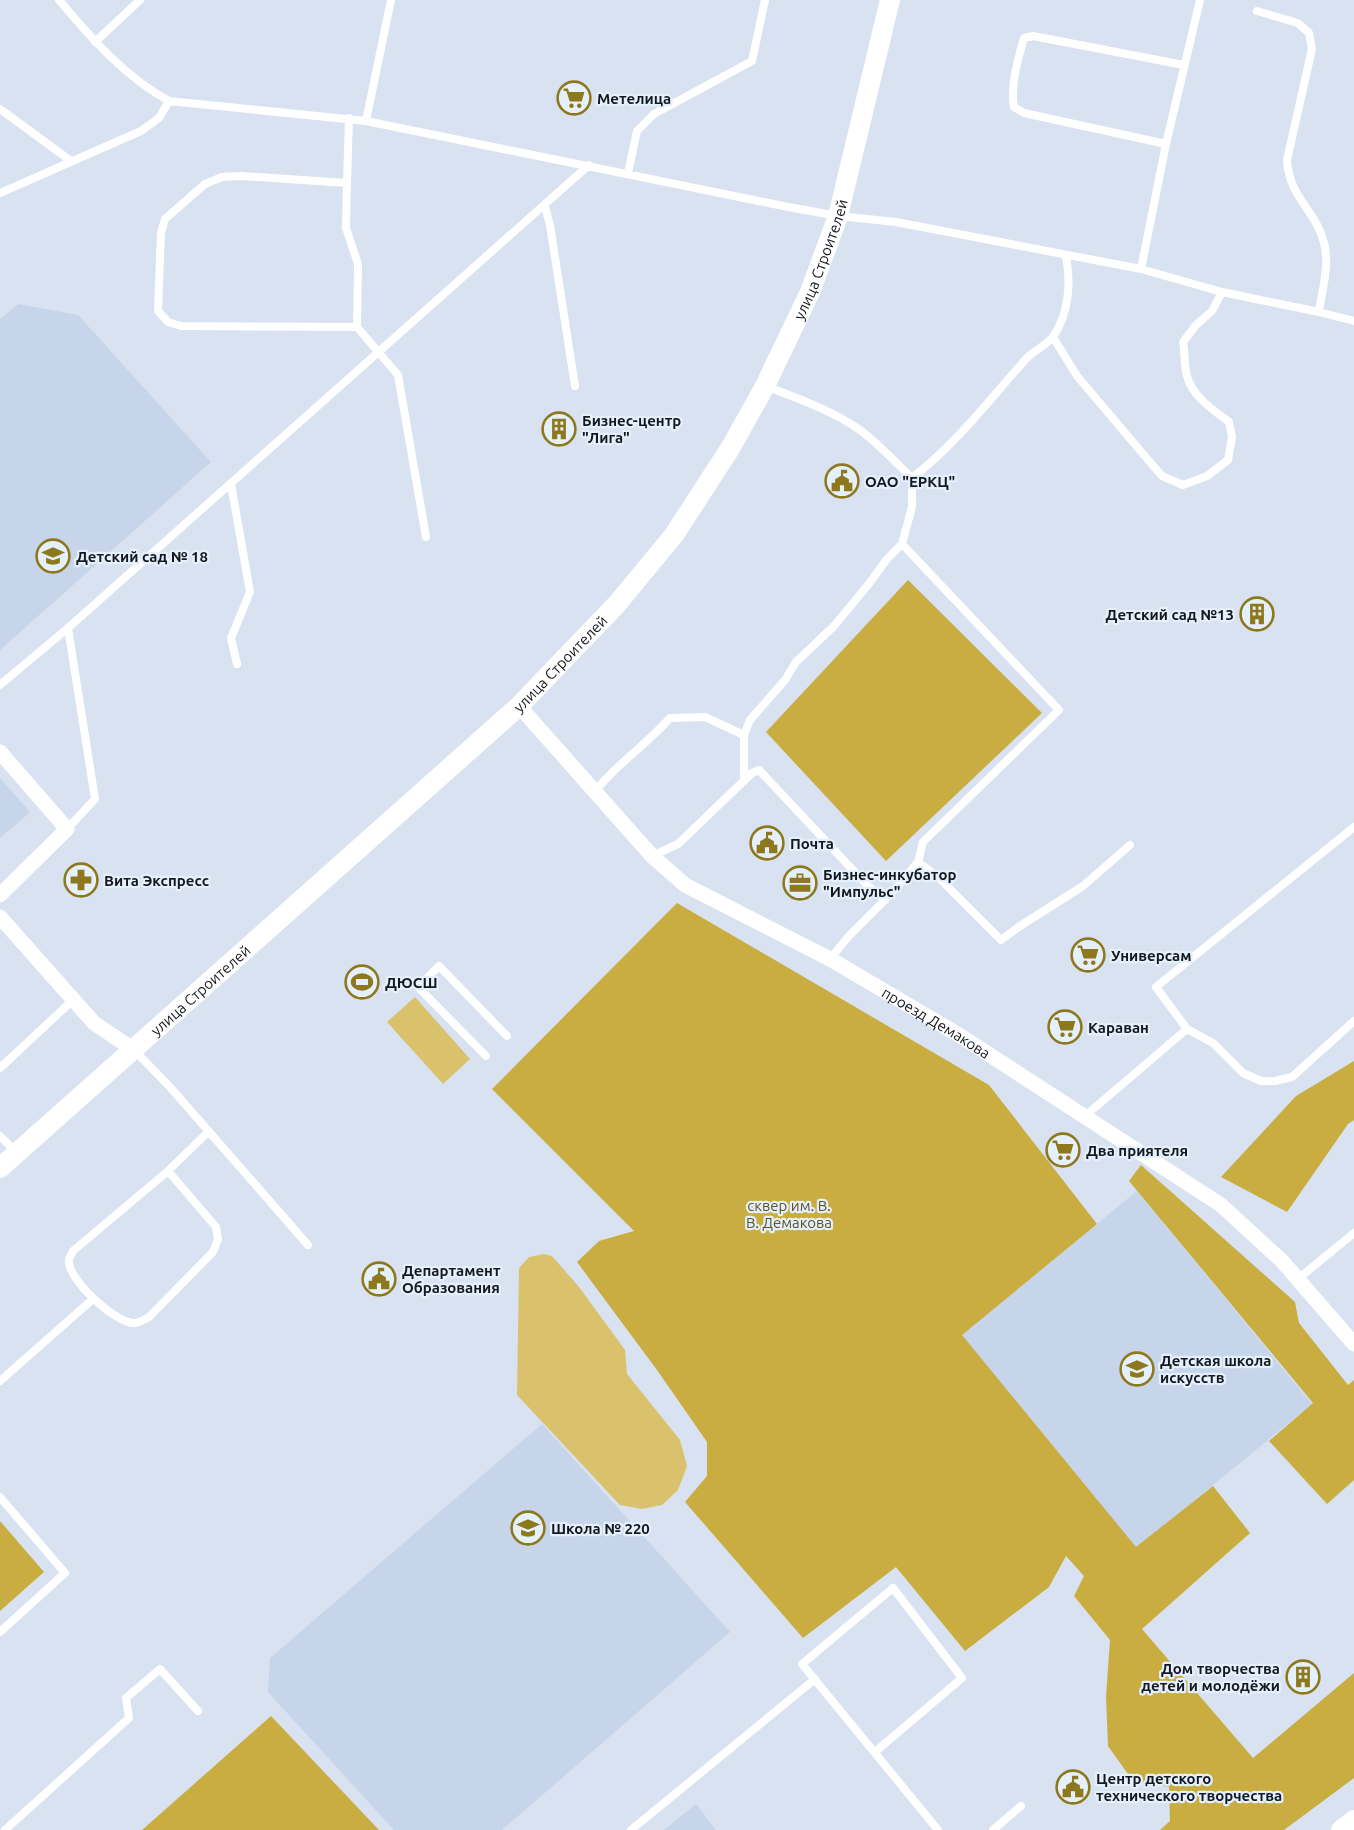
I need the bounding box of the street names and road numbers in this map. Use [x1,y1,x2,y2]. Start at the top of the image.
street label: улица Строителей [790,197,850,322]
street label: улица Строителей [510,611,610,715]
street label: улица Строителей [147,941,253,1039]
street label: проезд Демакова [879,983,994,1062]

